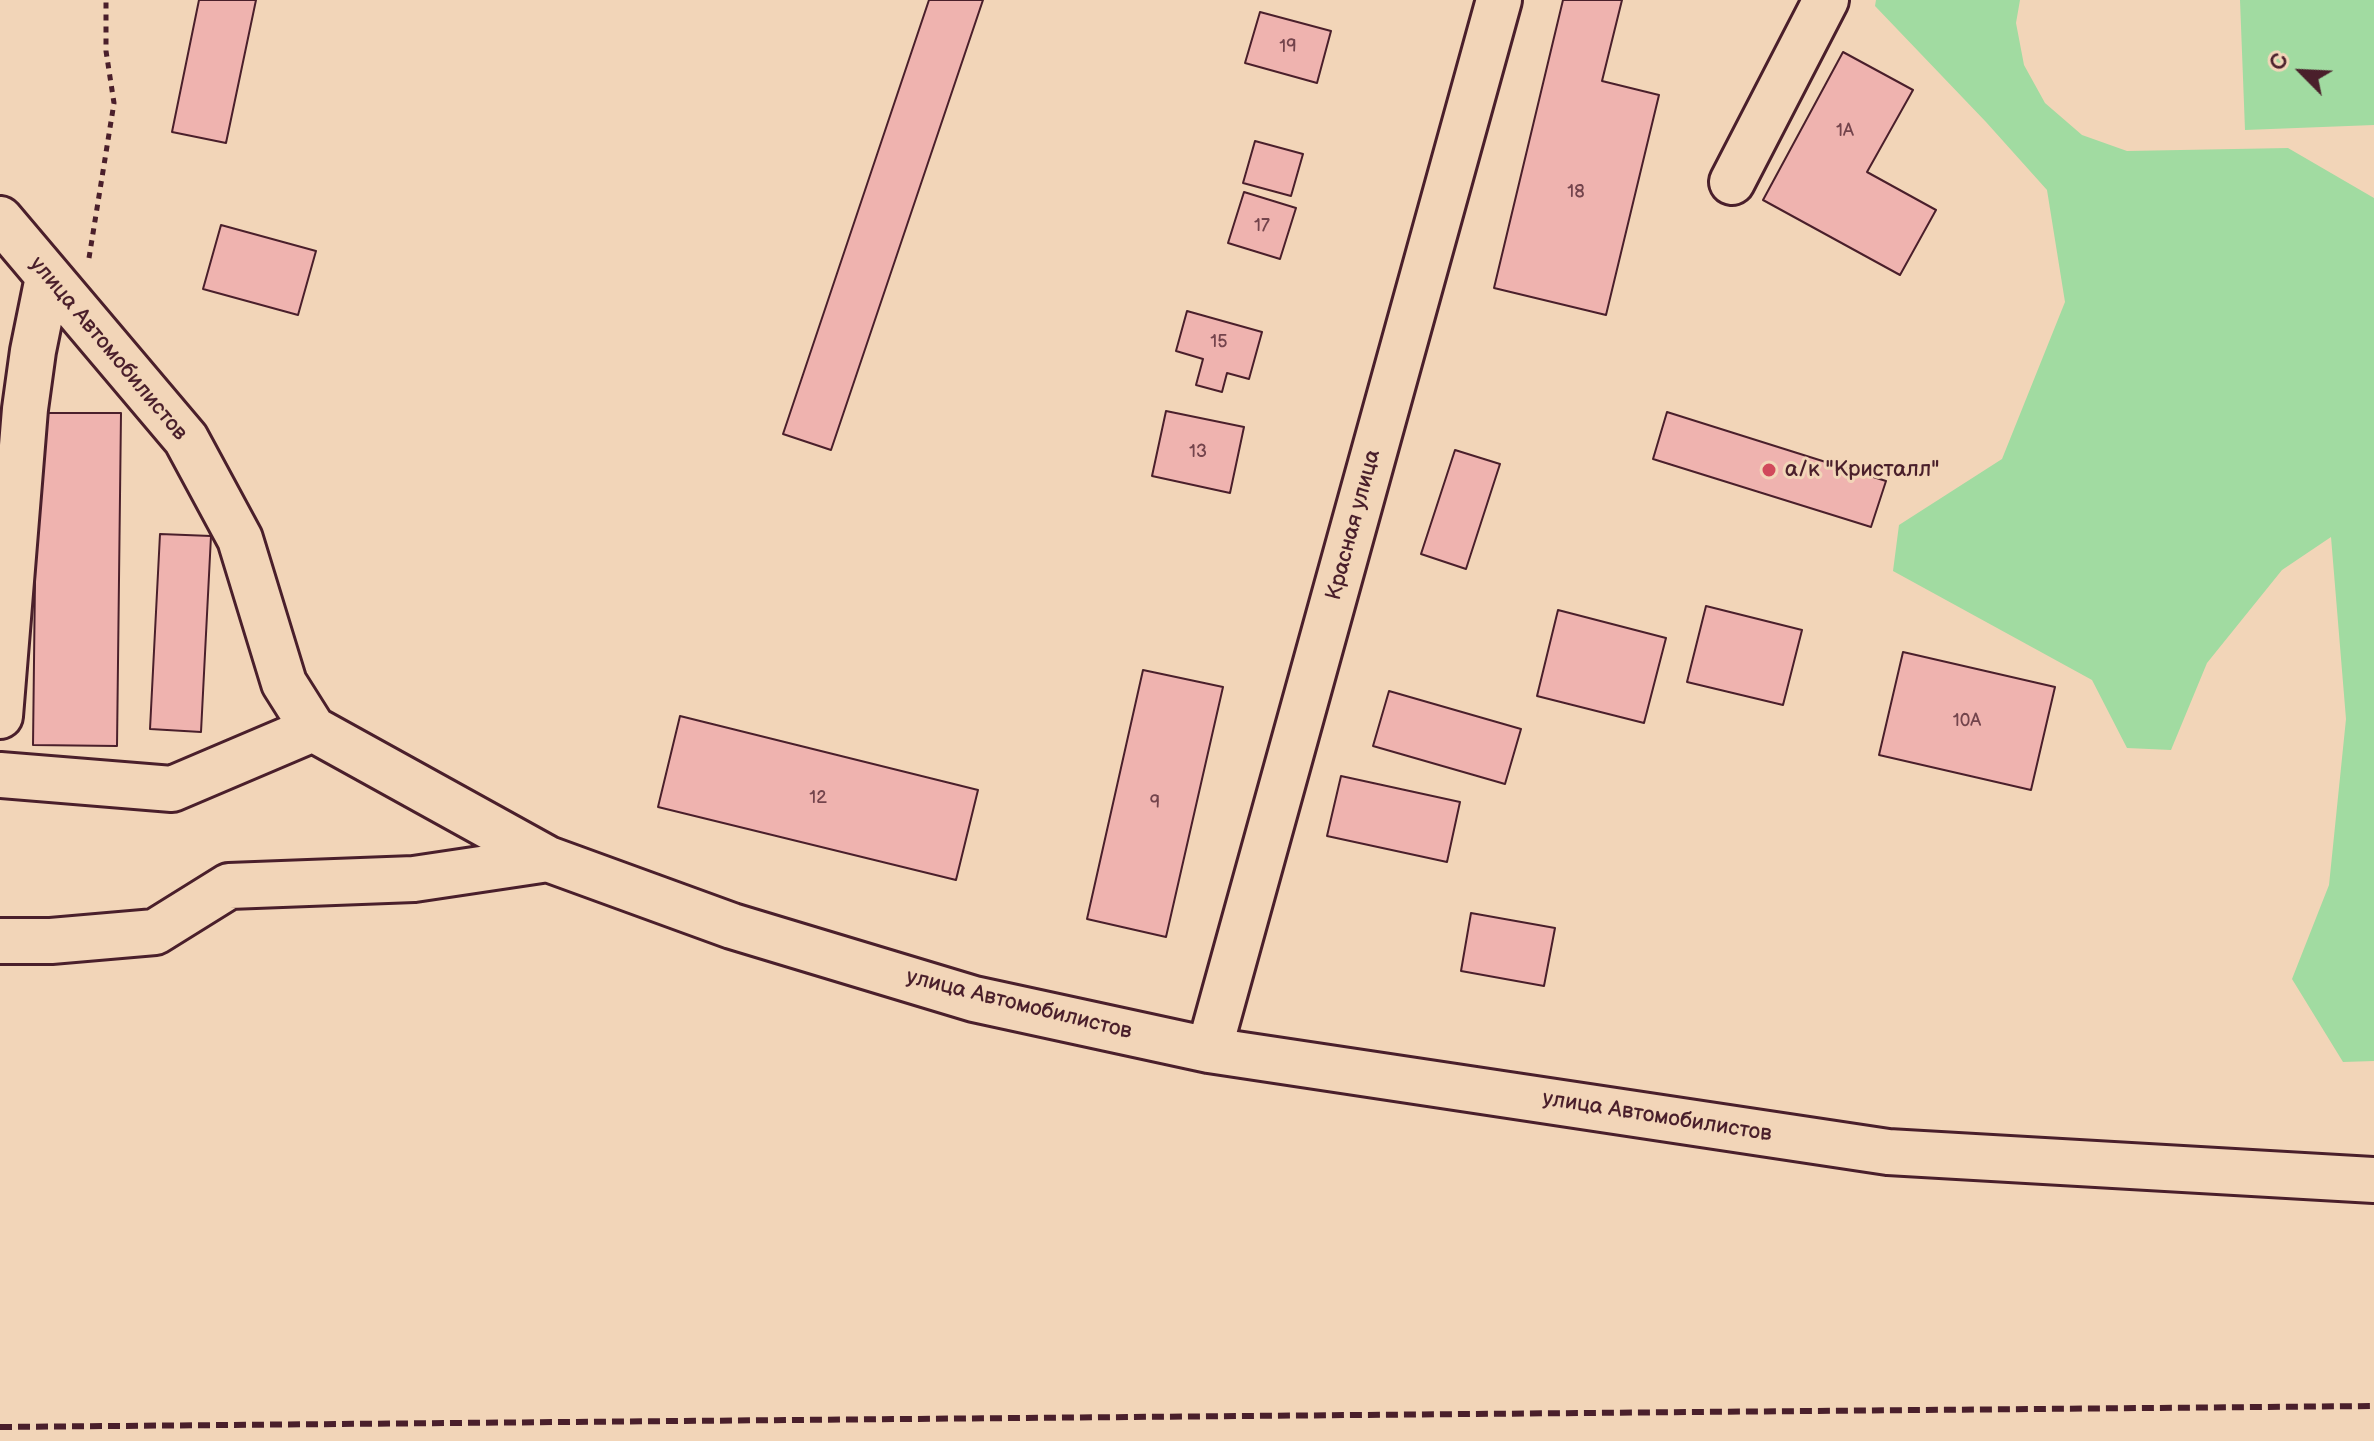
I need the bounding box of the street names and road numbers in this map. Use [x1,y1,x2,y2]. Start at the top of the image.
street label: улица Автомобилистов [23,252,193,446]
street label: Красная улица [1321,447,1387,603]
street label: улица Автомобилистов [903,964,1135,1046]
street label: улица Автомобилистов [1541,1086,1773,1148]

